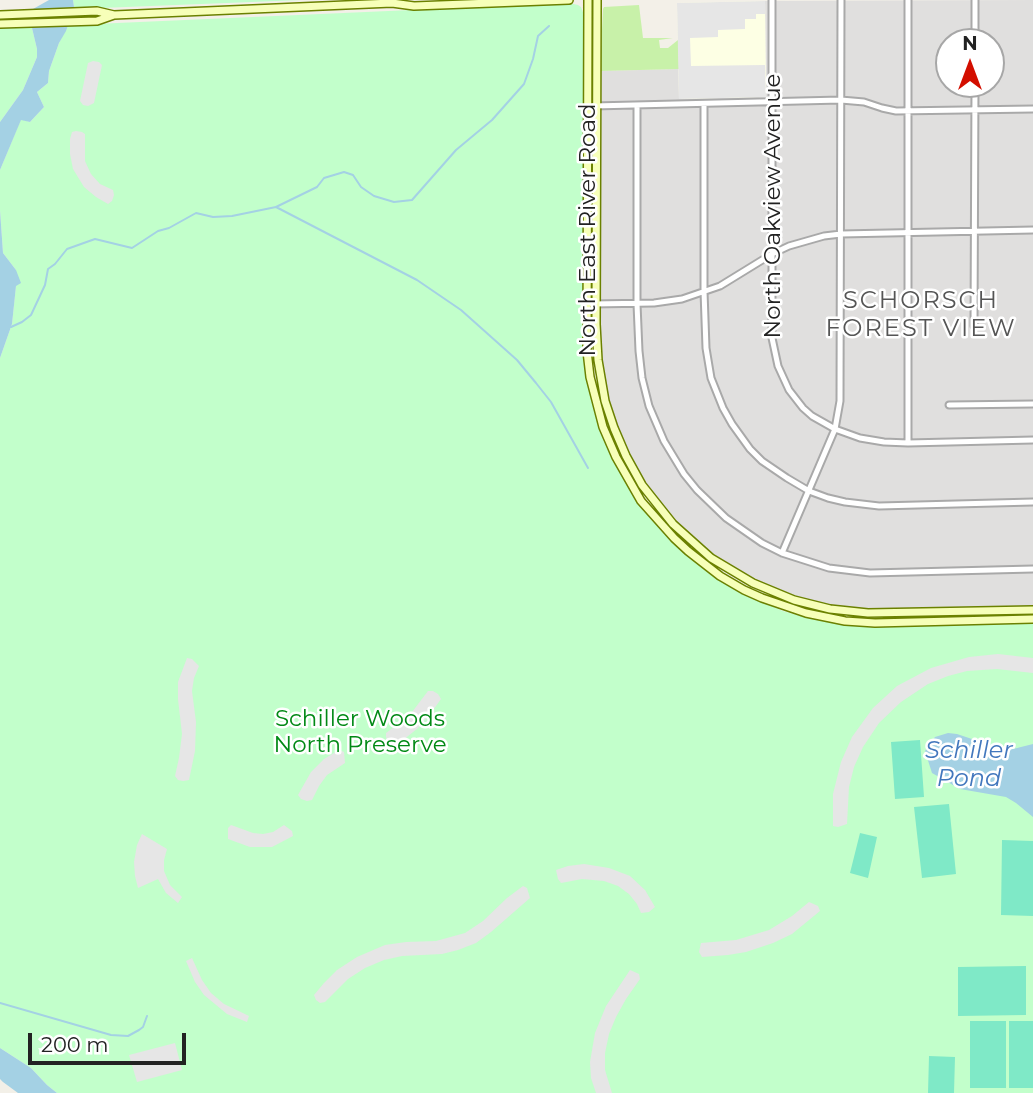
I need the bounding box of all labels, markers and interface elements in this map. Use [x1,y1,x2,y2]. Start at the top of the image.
north arrow [935,28,1005,98]
text: N [962,32,978,55]
street label: North Oakview Avenue [759,74,787,338]
street label: North East River Road [574,103,602,357]
district label: SCHORSCH FOREST VIEW [827,287,1015,343]
park label: Schiller Woods North Preserve [273,705,447,759]
water label: Schiller Pond [925,737,1013,793]
scale bar [32,1020,189,1064]
text: 200 m [41,1032,108,1057]

